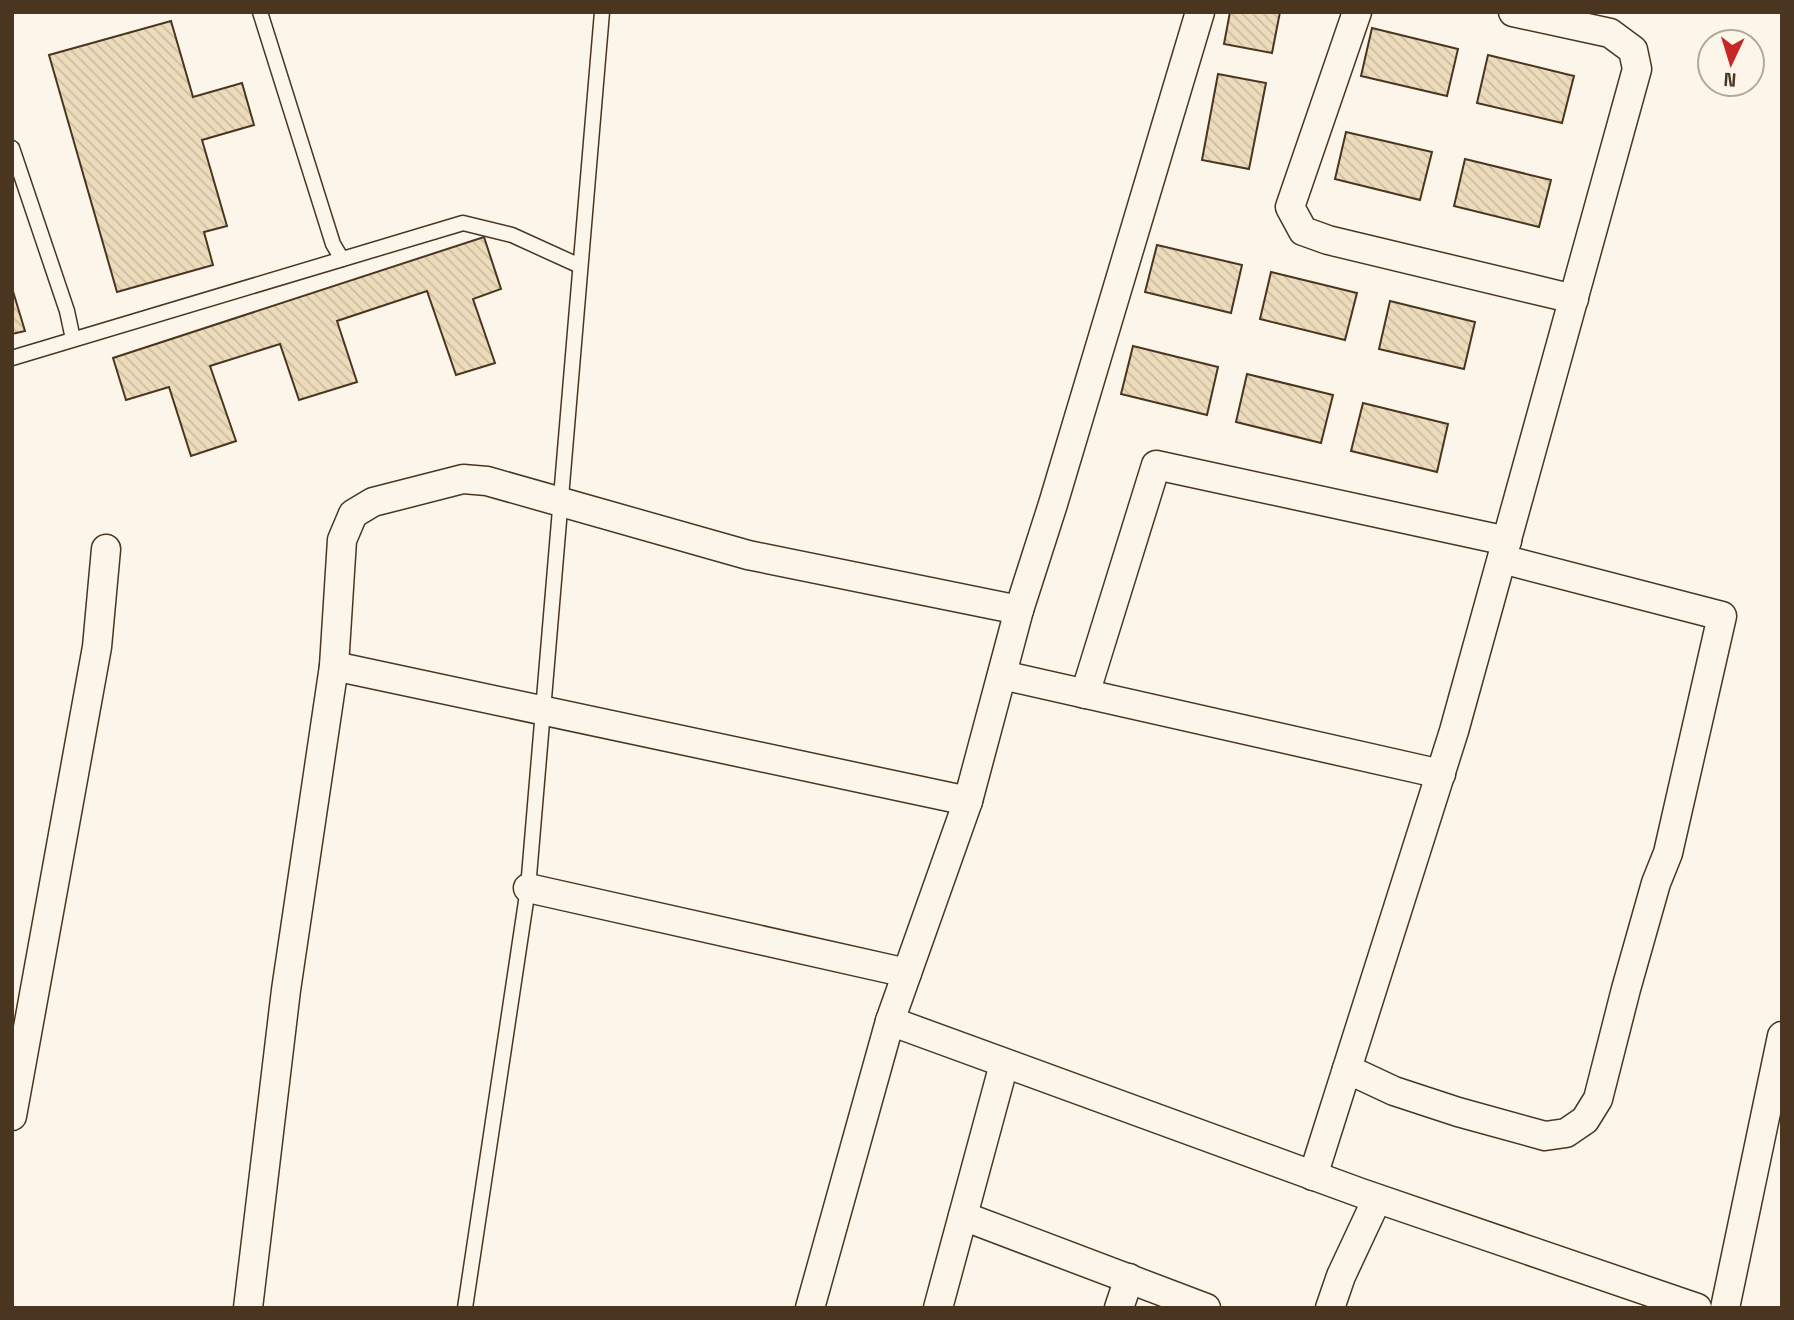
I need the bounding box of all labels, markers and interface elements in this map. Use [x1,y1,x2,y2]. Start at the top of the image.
north arrow [1696,28,1766,98]
text: N [1723,67,1737,92]

